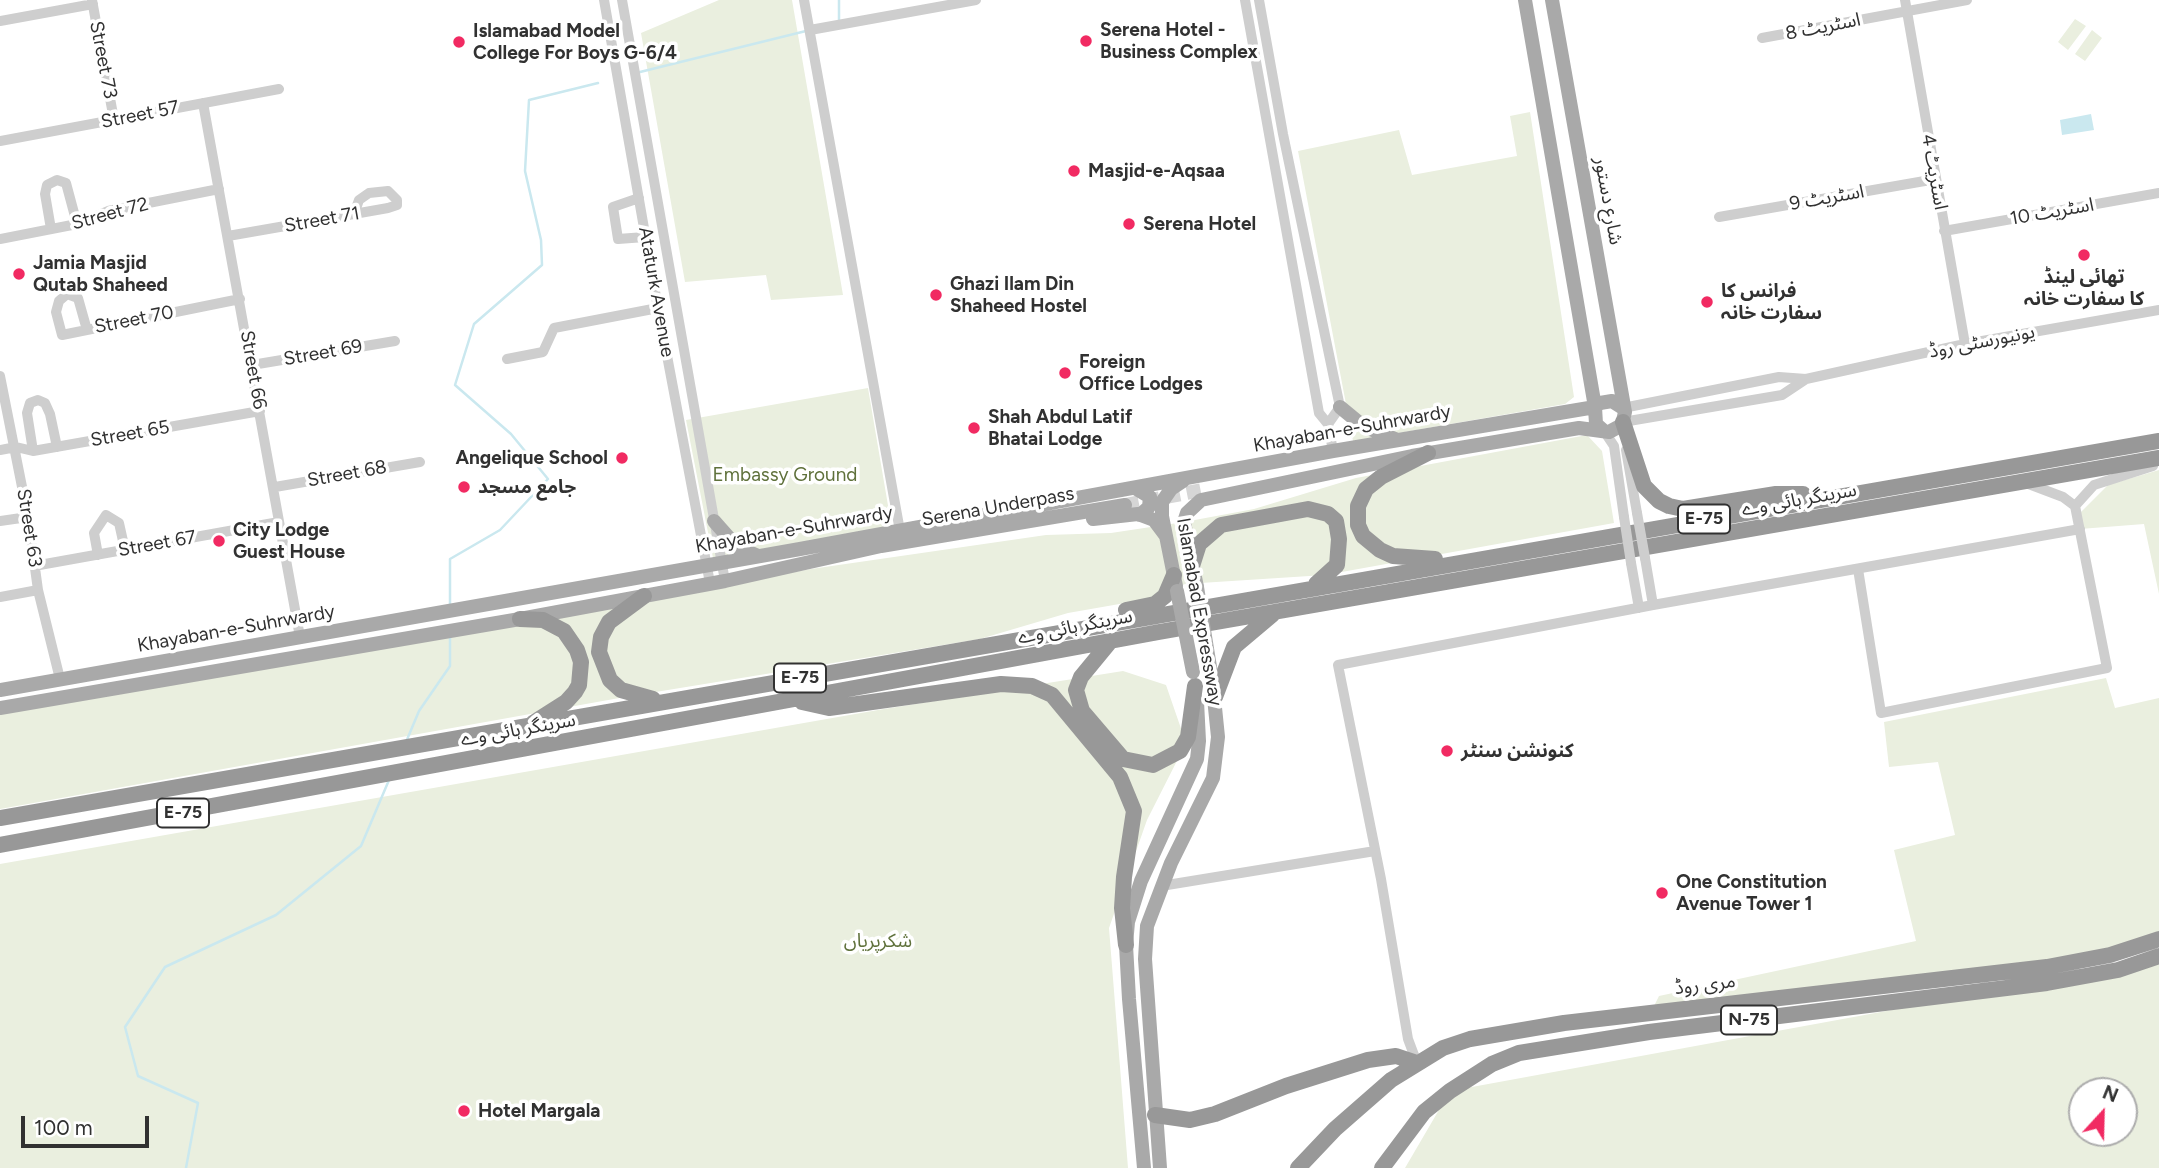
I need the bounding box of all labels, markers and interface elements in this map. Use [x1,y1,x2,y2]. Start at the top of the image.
street label: اسٹریٹ 8 [1783,9,1863,45]
street label: Street 73 [84,19,122,101]
place label: Serena Hotel - Business Complex [1100,19,1258,63]
place label: Islamabad Model College For Boys G-6/4 [473,20,677,64]
marker: Serena Hotel - Business Complex [1078,33,1094,49]
marker: Islamabad Model College For Boys G-6/4 [451,34,467,50]
street label: Street 57 [99,96,181,134]
street label: اسٹریٹ 4 [1916,132,1952,212]
street label: شارع دستور [1589,155,1627,247]
place label: Masjid-e-Aqsaa [1088,160,1225,182]
marker: Masjid-e-Aqsaa [1066,163,1082,179]
street label: اسٹریٹ 9 [1788,180,1866,216]
street label: Street 72 [69,193,151,235]
street label: اسٹریٹ 10 [2008,193,2096,231]
street label: Street 71 [283,202,361,238]
place label: Serena Hotel [1143,213,1256,235]
marker: Serena Hotel [1121,216,1137,232]
street label: Ataturk Avenue [633,225,679,359]
marker: تھائی لینڈ کا سفارت خانہ [2076,247,2092,263]
place label: Jamia Masjid Qutab Shaheed [33,252,168,296]
marker: Jamia Masjid Qutab Shaheed [11,266,27,282]
place label: تھائی لینڈ کا سفارت خانہ [2024,266,2144,310]
place label: Ghazi Ilam Din Shaheed Hostel [950,273,1087,317]
place label: فرانس کا سفارت خانہ [1721,280,1822,324]
marker: Ghazi Ilam Din Shaheed Hostel [928,287,944,303]
marker: فرانس کا سفارت خانہ [1699,294,1715,310]
street label: Street 70 [92,301,176,339]
street label: یونیورسٹی روڈ [1927,321,2037,363]
street label: Street 66 [235,329,271,411]
street label: Street 69 [282,335,364,371]
place label: Foreign Office Lodges [1079,351,1203,395]
marker: Foreign Office Lodges [1057,365,1073,381]
street label: Khayaban-e-Suhrwardy [1252,400,1452,458]
place label: Shah Abdul Latif Bhatai Lodge [988,406,1132,450]
street label: Street 65 [89,416,171,452]
marker: Shah Abdul Latif Bhatai Lodge [966,420,982,436]
place label: Angelique School [455,447,608,469]
marker: Angelique School [614,450,630,466]
street label: Street 68 [305,456,389,492]
park label: Embassy Ground [713,464,857,486]
place label: جامع مسجد [478,476,576,498]
marker: جامع مسجد [456,479,472,495]
street label: سرینگر ہائی وے [1740,479,1858,521]
street label: Serena Underpass [920,482,1076,532]
street label: Street 63 [12,487,46,569]
street label: Khayaban-e-Suhrwardy [694,501,894,559]
road number: E-75 [1678,504,1730,534]
street label: Islamabad Expressway [1171,516,1227,708]
place label: City Lodge Guest House [233,519,345,563]
street label: Street 67 [116,526,198,562]
marker: City Lodge Guest House [211,533,227,549]
street label: Khayaban-e-Suhrwardy [136,600,336,658]
street label: سرینگر ہائی وے [1016,605,1134,649]
road number: E-75 [774,664,826,692]
street label: سرینگر ہائی وے [459,709,577,751]
place label: کنونشن سنٹر [1461,740,1574,762]
marker: کنونشن سنٹر [1439,743,1455,759]
road number: E-75 [157,798,209,828]
place label: One Constitution Avenue Tower 1 [1676,871,1827,915]
marker: One Constitution Avenue Tower 1 [1654,885,1670,901]
park label: شکرپریاں [844,930,912,952]
street label: مری روڈ [1673,970,1737,1000]
road number: N-75 [1721,1006,1777,1035]
north arrow [2068,1077,2138,1147]
text: N [2099,1081,2121,1107]
place label: Hotel Margala [478,1100,600,1122]
scale bar [24,1102,152,1146]
marker: Hotel Margala [456,1103,472,1119]
text: 100 m [34,1115,93,1140]

